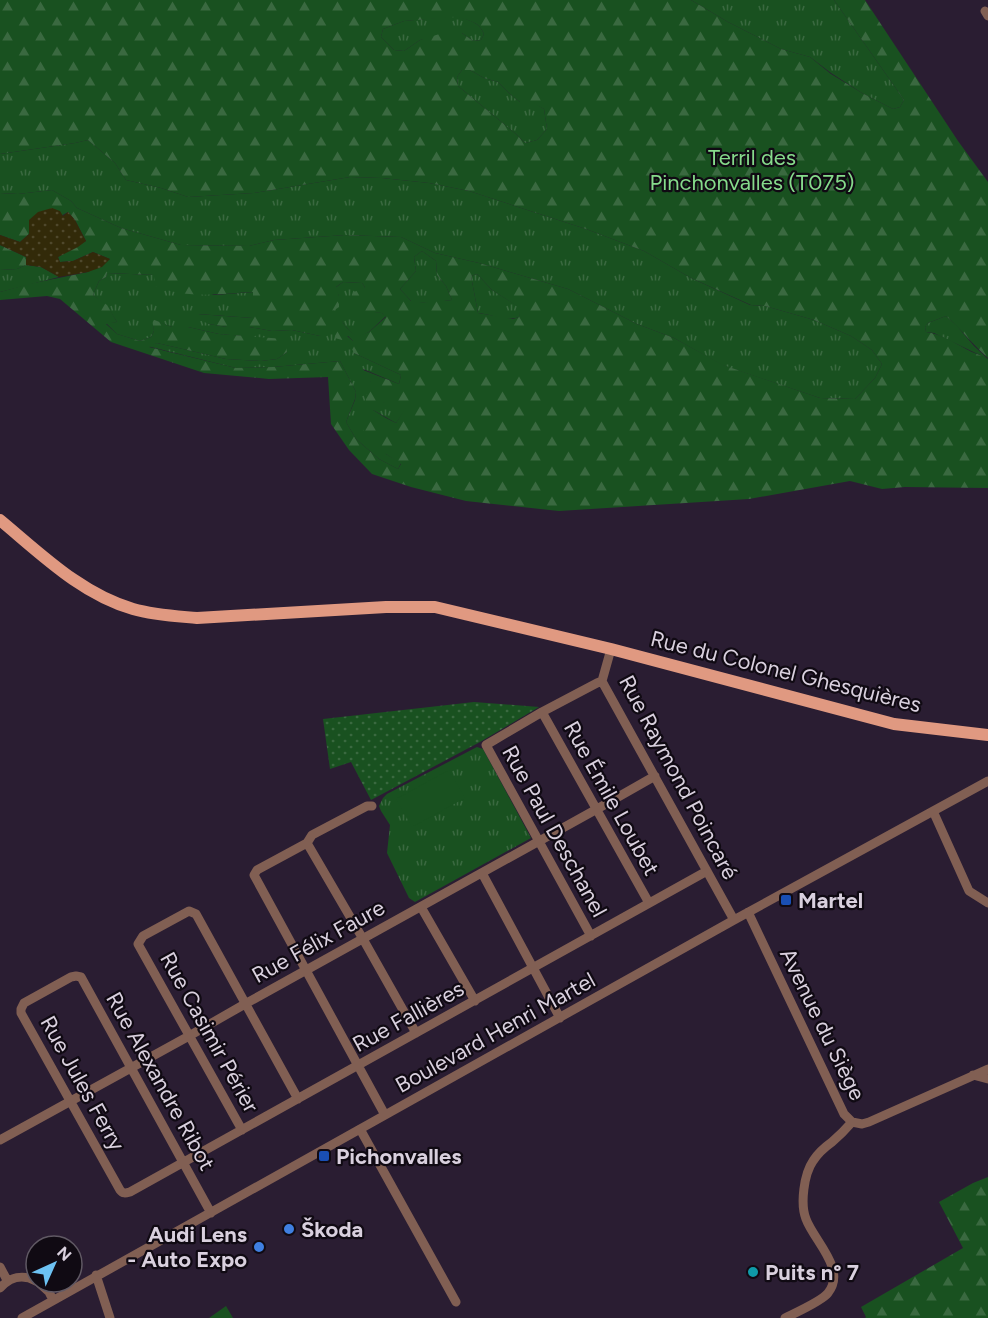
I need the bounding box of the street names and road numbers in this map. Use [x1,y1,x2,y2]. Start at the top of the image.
street label: Rue du Colonel Ghesquières [648,625,924,718]
street label: Rue Raymond Poincaré [613,671,744,884]
street label: Rue Émile Loubet [558,716,665,880]
street label: Rue Paul Deschanel [496,741,613,922]
street label: Rue Félix Faure [247,894,389,989]
street label: Avenue du Siège [774,944,871,1105]
street label: Rue Casimir Périer [154,947,265,1118]
street label: Boulevard Henri Martel [391,966,600,1099]
street label: Rue Fallières [348,975,469,1058]
street label: Rue Alexandre Ribot [100,987,221,1175]
street label: Rue Jules Ferry [34,1011,131,1156]

